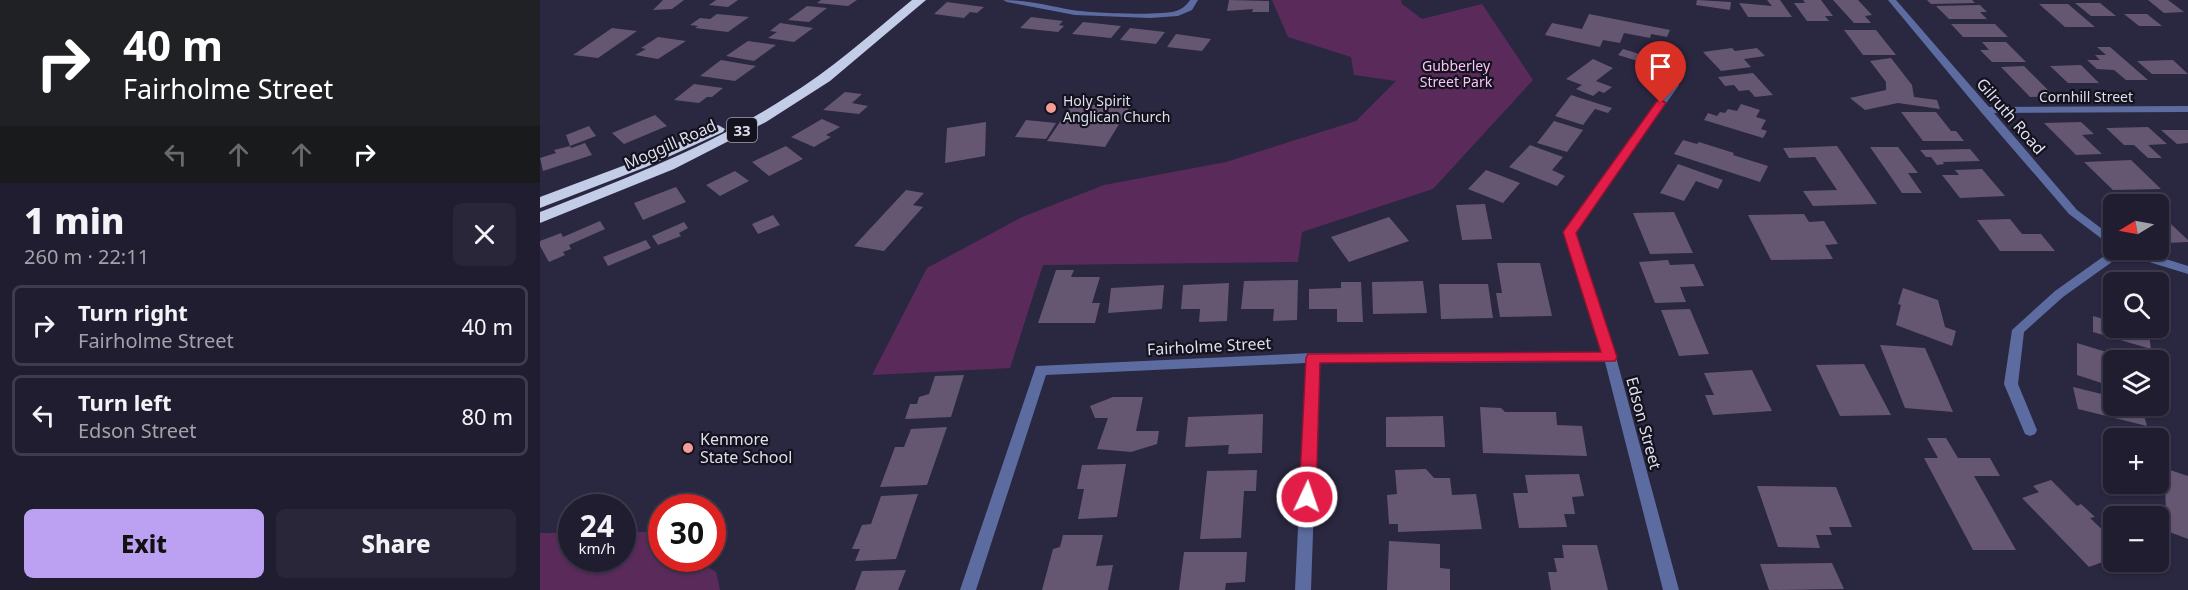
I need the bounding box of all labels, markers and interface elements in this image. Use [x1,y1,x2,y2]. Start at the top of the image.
text: 40 m [123,16,223,73]
icon: right [24,24,102,102]
pin [1635,41,1686,103]
icon: arrive [1644,50,1677,83]
park label: Gubberley Street Park [1420,56,1493,91]
text: Fairholme Street [123,70,333,107]
street label: Gilruth Road [1972,73,2050,159]
street label: Cornhill Street [2039,87,2133,106]
place label: Holy Spirit Anglican Church [1063,91,1170,126]
marker: Holy Spirit Anglican Church [1044,101,1058,115]
street label: Moggill Road [620,114,720,174]
road number: 33 [727,118,757,142]
icon: left [159,138,192,171]
icon: ahead [222,138,255,171]
icon: ahead [285,138,318,171]
icon: right [348,138,381,171]
north arrow [2103,194,2169,260]
map controls [2103,194,2169,572]
text: 1 min [24,196,125,245]
button: close [453,203,516,266]
text: 260 m · 22:11 [24,243,149,270]
button: search [2103,272,2169,338]
text: Turn right [78,297,188,327]
icon: right [27,309,60,342]
text: 40 m [462,311,513,341]
text: Fairholme Street [78,327,234,354]
street label: Fairholme Street [1146,332,1272,360]
button: layers [2103,350,2169,416]
street label: Edson Street [1621,374,1667,472]
text: Turn left [78,387,172,417]
icon: left [27,399,60,432]
text: 80 m [462,401,513,431]
text: Edson Street [78,417,197,444]
place label: Kenmore State School [700,428,792,468]
button: + [2103,428,2169,494]
marker: Kenmore State School [681,441,695,455]
position arrow [1275,465,1339,529]
speed limit sign: 30 [648,494,726,572]
text: 24 [580,505,614,546]
button: − [2103,506,2169,572]
button: Exit [24,509,264,578]
button: Share [276,509,516,578]
text: km/h [579,538,615,558]

